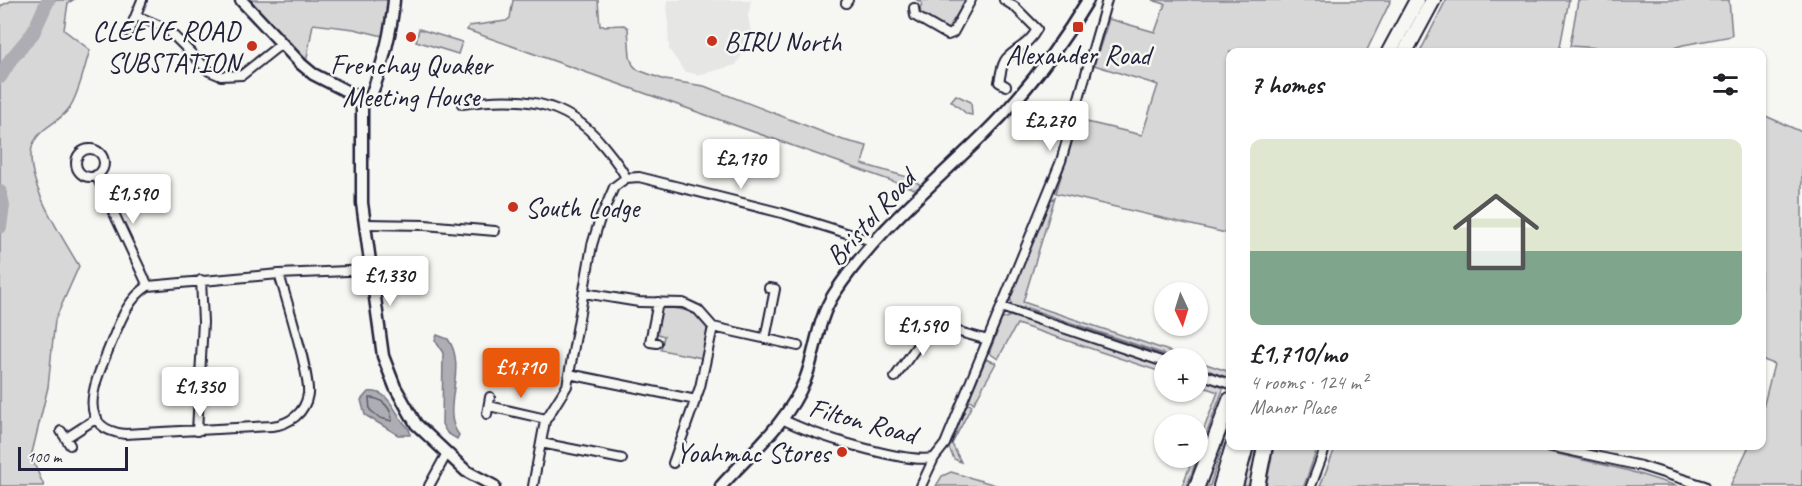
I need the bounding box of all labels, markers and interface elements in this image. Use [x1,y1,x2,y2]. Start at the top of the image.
place label: CLEEVE ROAD SUBSTATION [92,13,244,80]
marker: Alexander Road [1071,20,1085,34]
place label: BIRU North [724,24,842,59]
marker: Frenchay Quaker Meeting House [404,30,418,44]
marker: BIRU North [705,34,719,48]
place label: Alexander Road [1005,37,1155,72]
marker: CLEEVE ROAD SUBSTATION [245,39,259,53]
place label: Frenchay Quaker Meeting House [330,47,495,114]
text: 7 homes [1250,68,1323,101]
icon: filters [1709,68,1742,101]
pin: £2,270 [1001,101,1099,152]
text: £2,270 [1026,108,1074,133]
pin: £2,170 [692,139,790,190]
text: £2,170 [717,146,765,171]
street label: Bristol Road [818,159,926,273]
pin: £1,590 [84,174,182,225]
icon: home [1442,178,1550,286]
text: £1,590 [109,181,157,206]
place label: South Lodge [525,190,641,225]
marker: South Lodge [506,200,520,214]
pin: £1,330 [341,256,439,307]
text: £1,330 [366,263,414,288]
north arrow [1154,282,1208,336]
map controls [1154,282,1208,468]
pin: £1,590 [874,306,972,357]
text: £1,590 [899,313,947,338]
text: £1,710/mo [1250,337,1347,370]
pin: £1,710 [472,348,570,399]
button: + [1154,348,1208,402]
text: £1,710 [497,355,545,380]
pin: £1,350 [151,367,249,418]
text: 4 rooms · 124 m² [1250,370,1367,395]
text: £1,350 [176,374,224,399]
street label: Filton Road [806,389,924,453]
text: Manor Place [1250,395,1336,420]
button: − [1154,414,1208,468]
place label: Yoahmac Stores [676,435,832,470]
scale bar [18,444,128,472]
marker: Yoahmac Stores [835,445,849,459]
text: 100 m [27,447,61,467]

